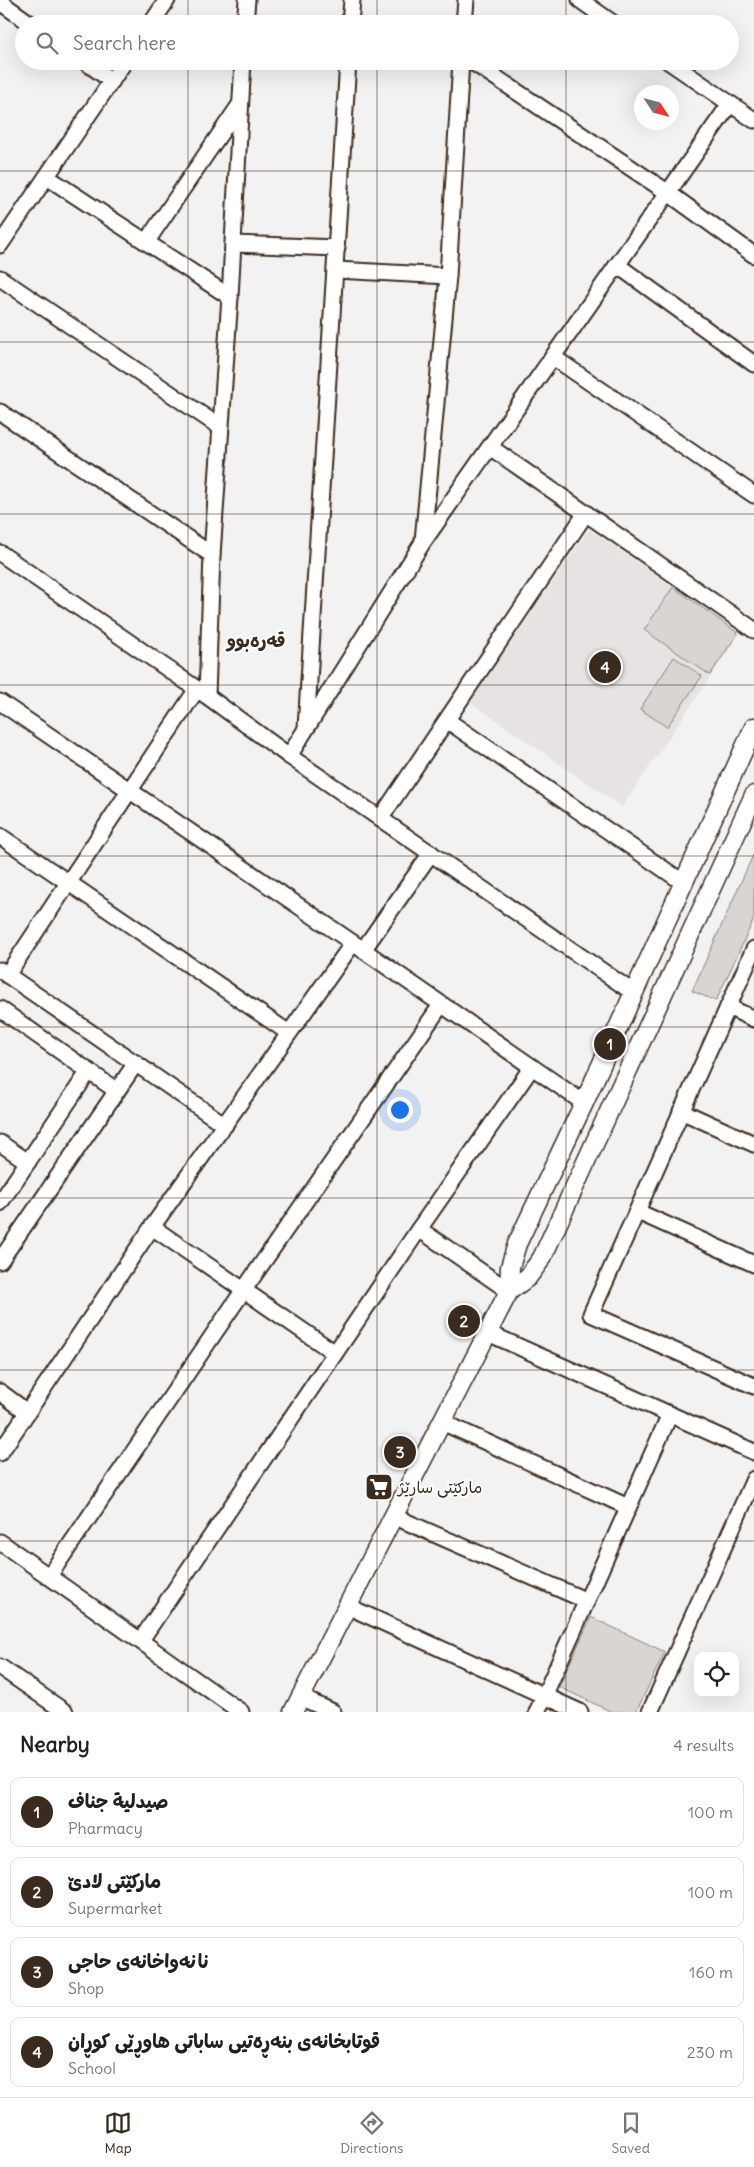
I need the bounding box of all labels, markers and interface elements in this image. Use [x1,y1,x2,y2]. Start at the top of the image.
search box [15,15,739,70]
icon: search [33,29,61,57]
text: Search here [73,31,176,55]
north arrow [634,85,679,130]
district label: قەرەبوو [225,629,285,652]
pin: 4 [589,648,621,686]
pin: 1 [594,1025,626,1063]
your location [387,1097,413,1123]
pin: 2 [448,1302,480,1340]
pin: 3 [384,1433,416,1471]
supermarket icon: مارکێتی سارێژ [364,1472,394,1502]
place label: مارکێتی سارێژ [396,1477,482,1498]
map controls [694,1652,739,1697]
button: locate [694,1652,739,1697]
text: Nearby [20,1731,90,1758]
text: 4 results [673,1735,734,1755]
text: صيدلية جناف [68,1789,168,1813]
text: 1 [34,1802,40,1822]
text: 100 m [688,1802,733,1822]
text: Pharmacy [68,1818,143,1838]
text: ماركێتی لادێ [68,1869,161,1893]
text: 2 [33,1882,41,1902]
text: 100 m [688,1882,733,1902]
text: Supermarket [68,1898,162,1918]
text: نانەواخانەی حاجی [68,1949,208,1973]
text: 3 [32,1962,42,1982]
text: 160 m [689,1962,733,1982]
text: Shop [68,1978,104,1998]
text: قوتابخانەی بنەڕەتیی ساباتی هاوڕێی کوڕان [68,2029,380,2053]
text: 4 [32,2042,42,2062]
text: 230 m [687,2042,733,2062]
text: School [68,2058,116,2078]
tab: Map [104,2109,132,2157]
tab: Directions [340,2109,403,2157]
tab: Saved [612,2109,650,2157]

